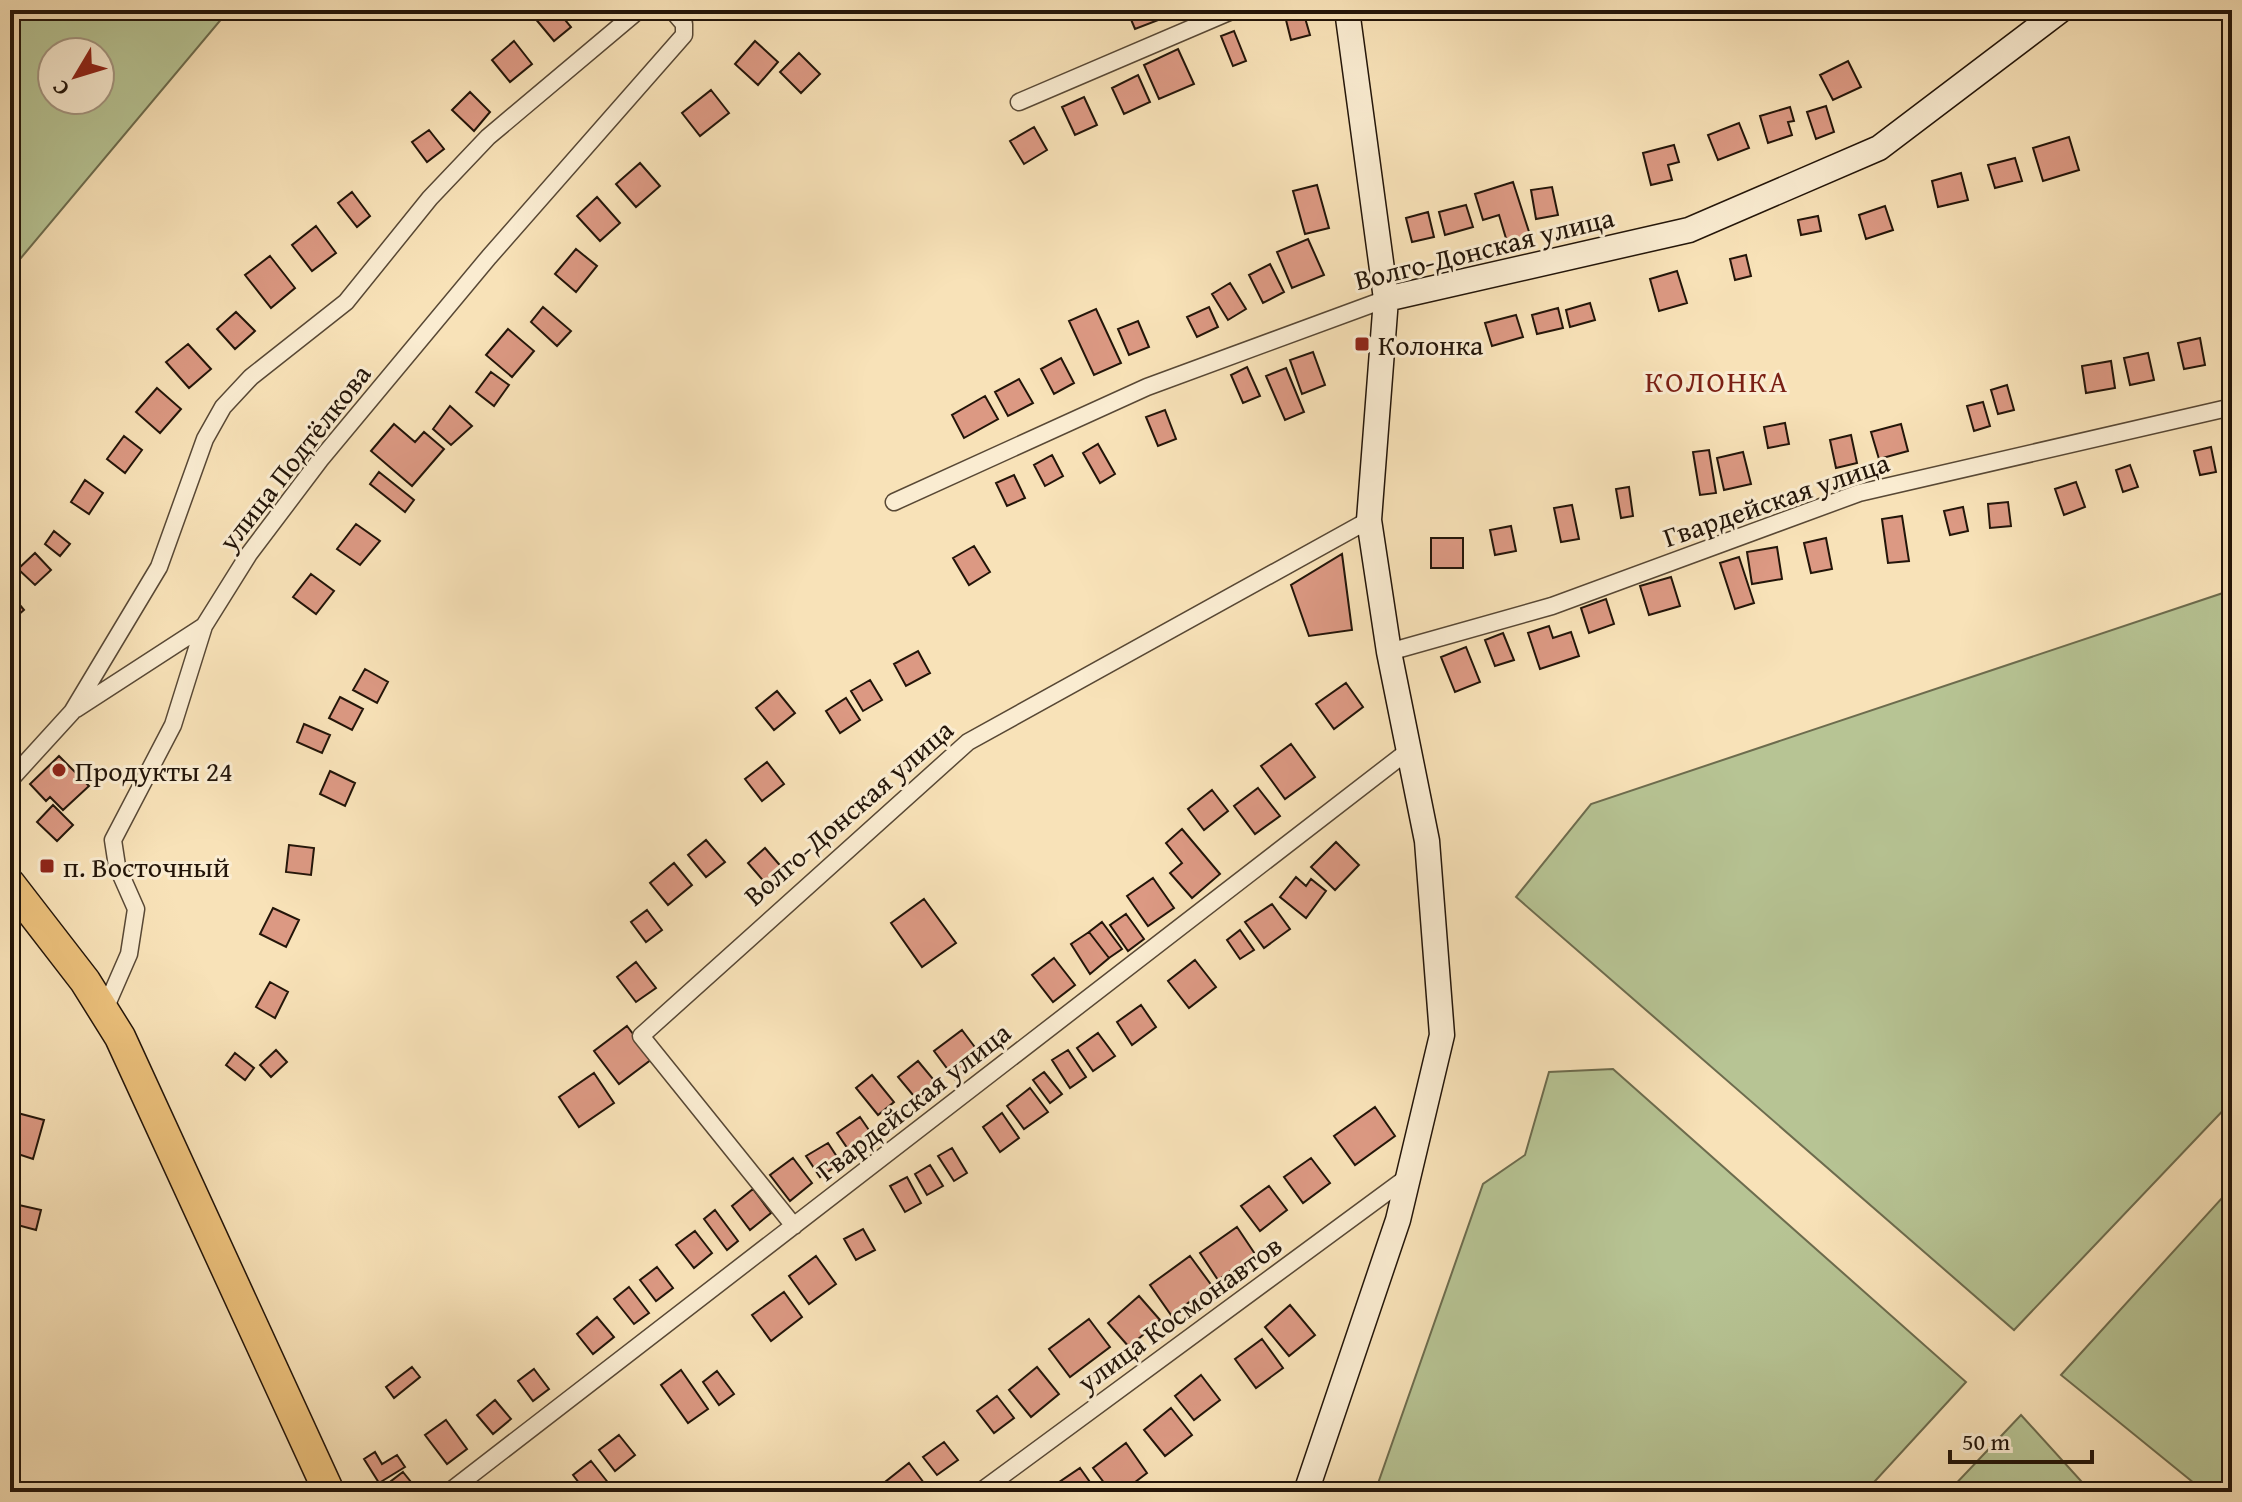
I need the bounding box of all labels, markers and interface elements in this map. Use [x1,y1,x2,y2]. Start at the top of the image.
north arrow [36,36,116,116]
text: С [44,74,77,103]
street label: Волго-Донская улица [1350,196,1619,300]
place label: Колонка [1378,324,1484,365]
marker: Колонка [1353,335,1371,353]
street label: улица Подтёлкова [207,354,381,560]
district label: КОЛОНКА [1645,359,1789,403]
street label: Гвардейская улица [1657,441,1895,557]
street label: Волго-Донская улица [734,709,962,915]
place label: Продукты 24 [75,750,233,791]
marker: Продукты 24 [50,761,68,779]
place label: п. Восточный [63,846,230,887]
marker: п. Восточный [38,857,56,875]
street label: Гвардейская улица [807,1011,1020,1190]
street label: улица Космонавтов [1067,1225,1290,1402]
scale bar [1950,1414,2092,1464]
text: 50 m [1962,1424,2010,1459]

